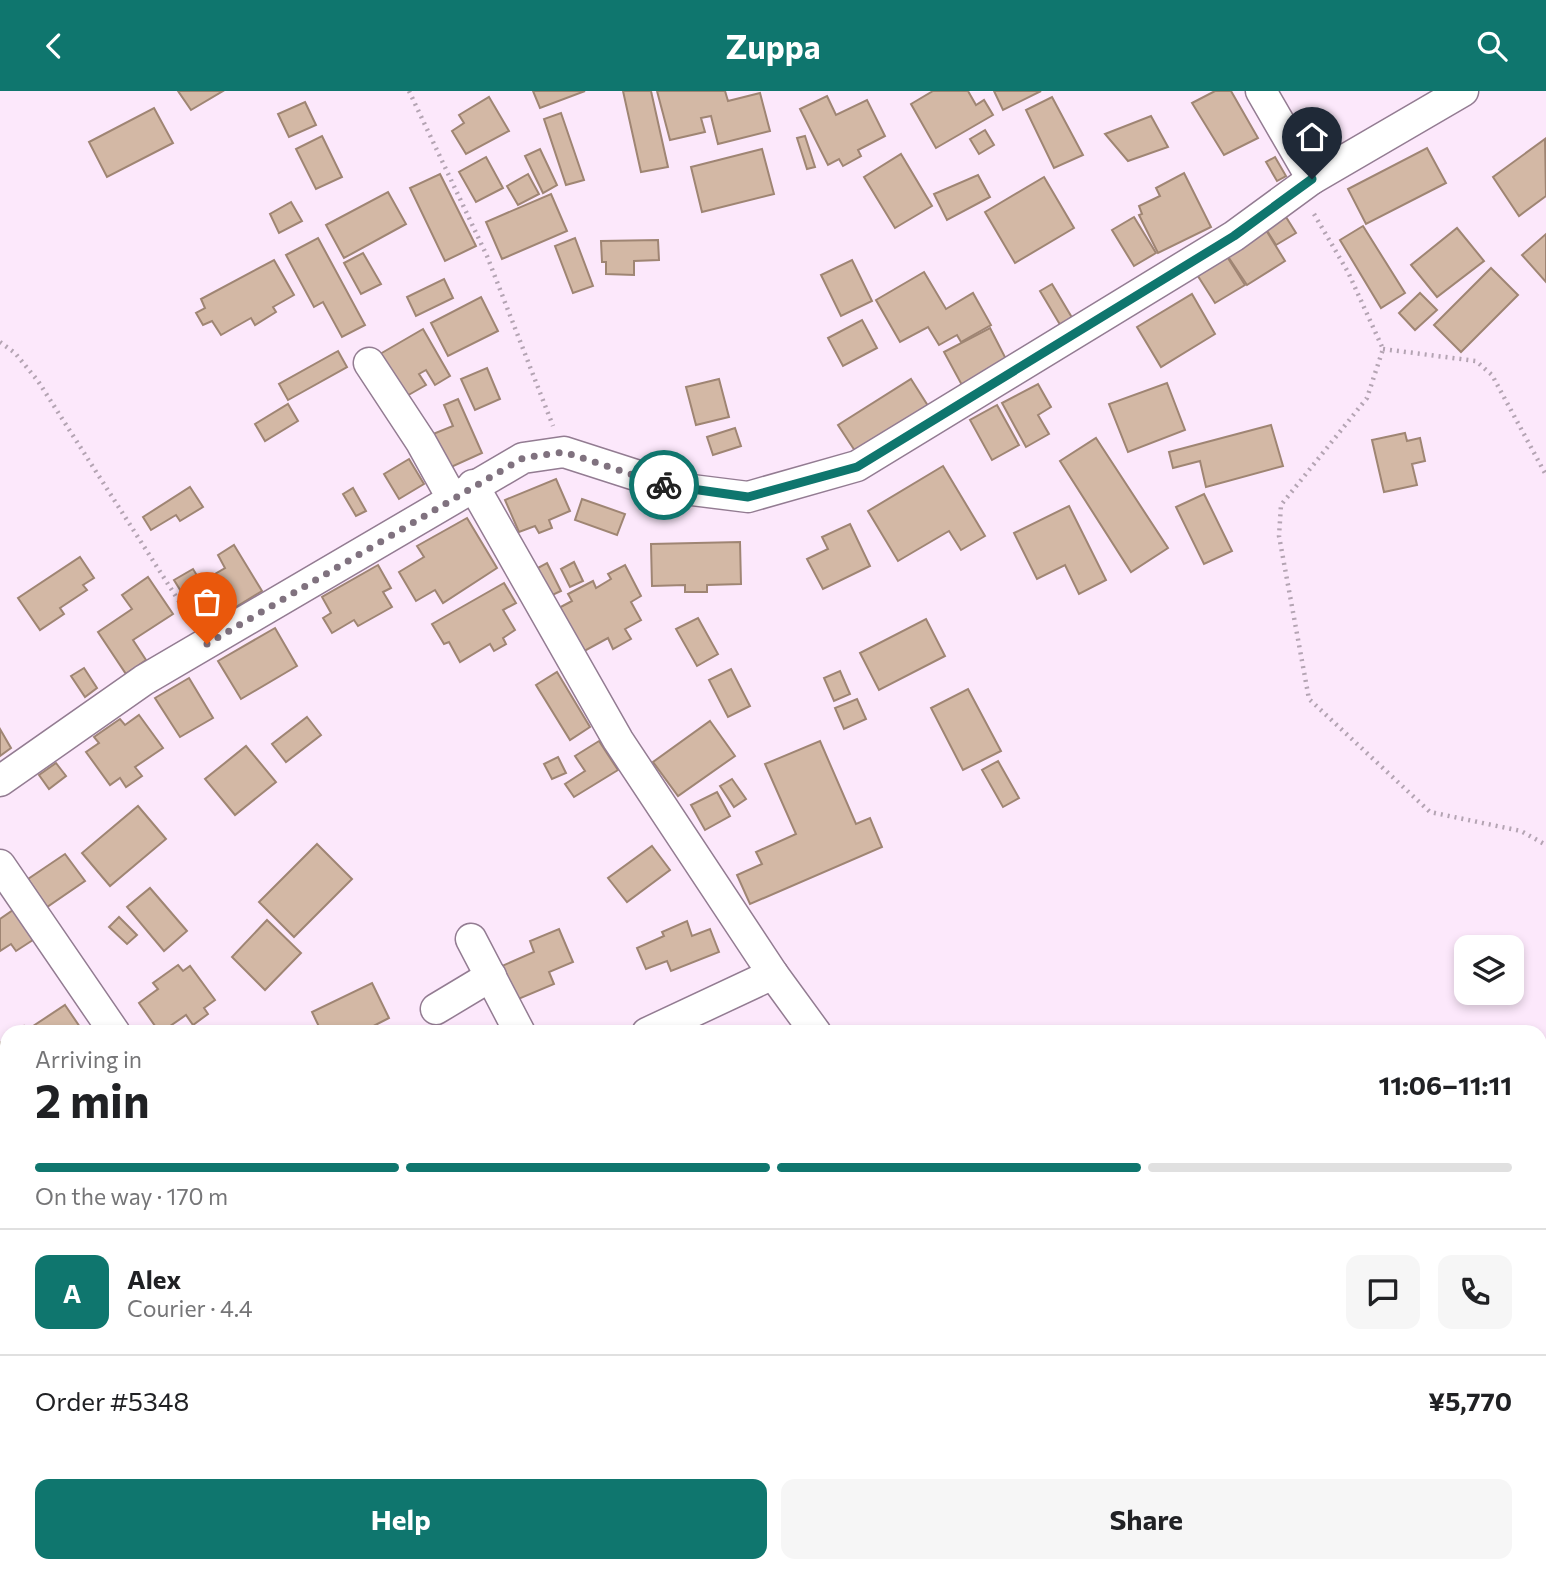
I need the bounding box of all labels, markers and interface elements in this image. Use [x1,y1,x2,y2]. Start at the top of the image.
text: Zuppa [726,26,821,66]
icon: back [35,27,73,65]
icon: search [1473,27,1511,65]
pin [1282,107,1342,179]
icon: home [1293,118,1331,156]
courier [629,450,699,520]
icon: bike [645,466,683,504]
pin [177,572,237,644]
icon: bag [188,583,226,621]
map controls [1454,935,1524,1005]
button: layers [1454,935,1524,1005]
text: Arriving in [35,1045,142,1073]
text: 11:06–11:11 [1378,1069,1512,1100]
text: 2 min [35,1071,150,1127]
text: On the way · 170 m [35,1182,228,1210]
button: chat [1346,1255,1420,1329]
button: phone [1438,1255,1512,1329]
text: Alex [127,1263,181,1294]
text: A [63,1277,81,1308]
text: Courier · 4.4 [127,1294,253,1322]
text: Order #5348 [35,1385,189,1416]
text: ¥5,770 [1428,1385,1512,1416]
button: Help [35,1479,767,1559]
button: Share [781,1479,1512,1559]

